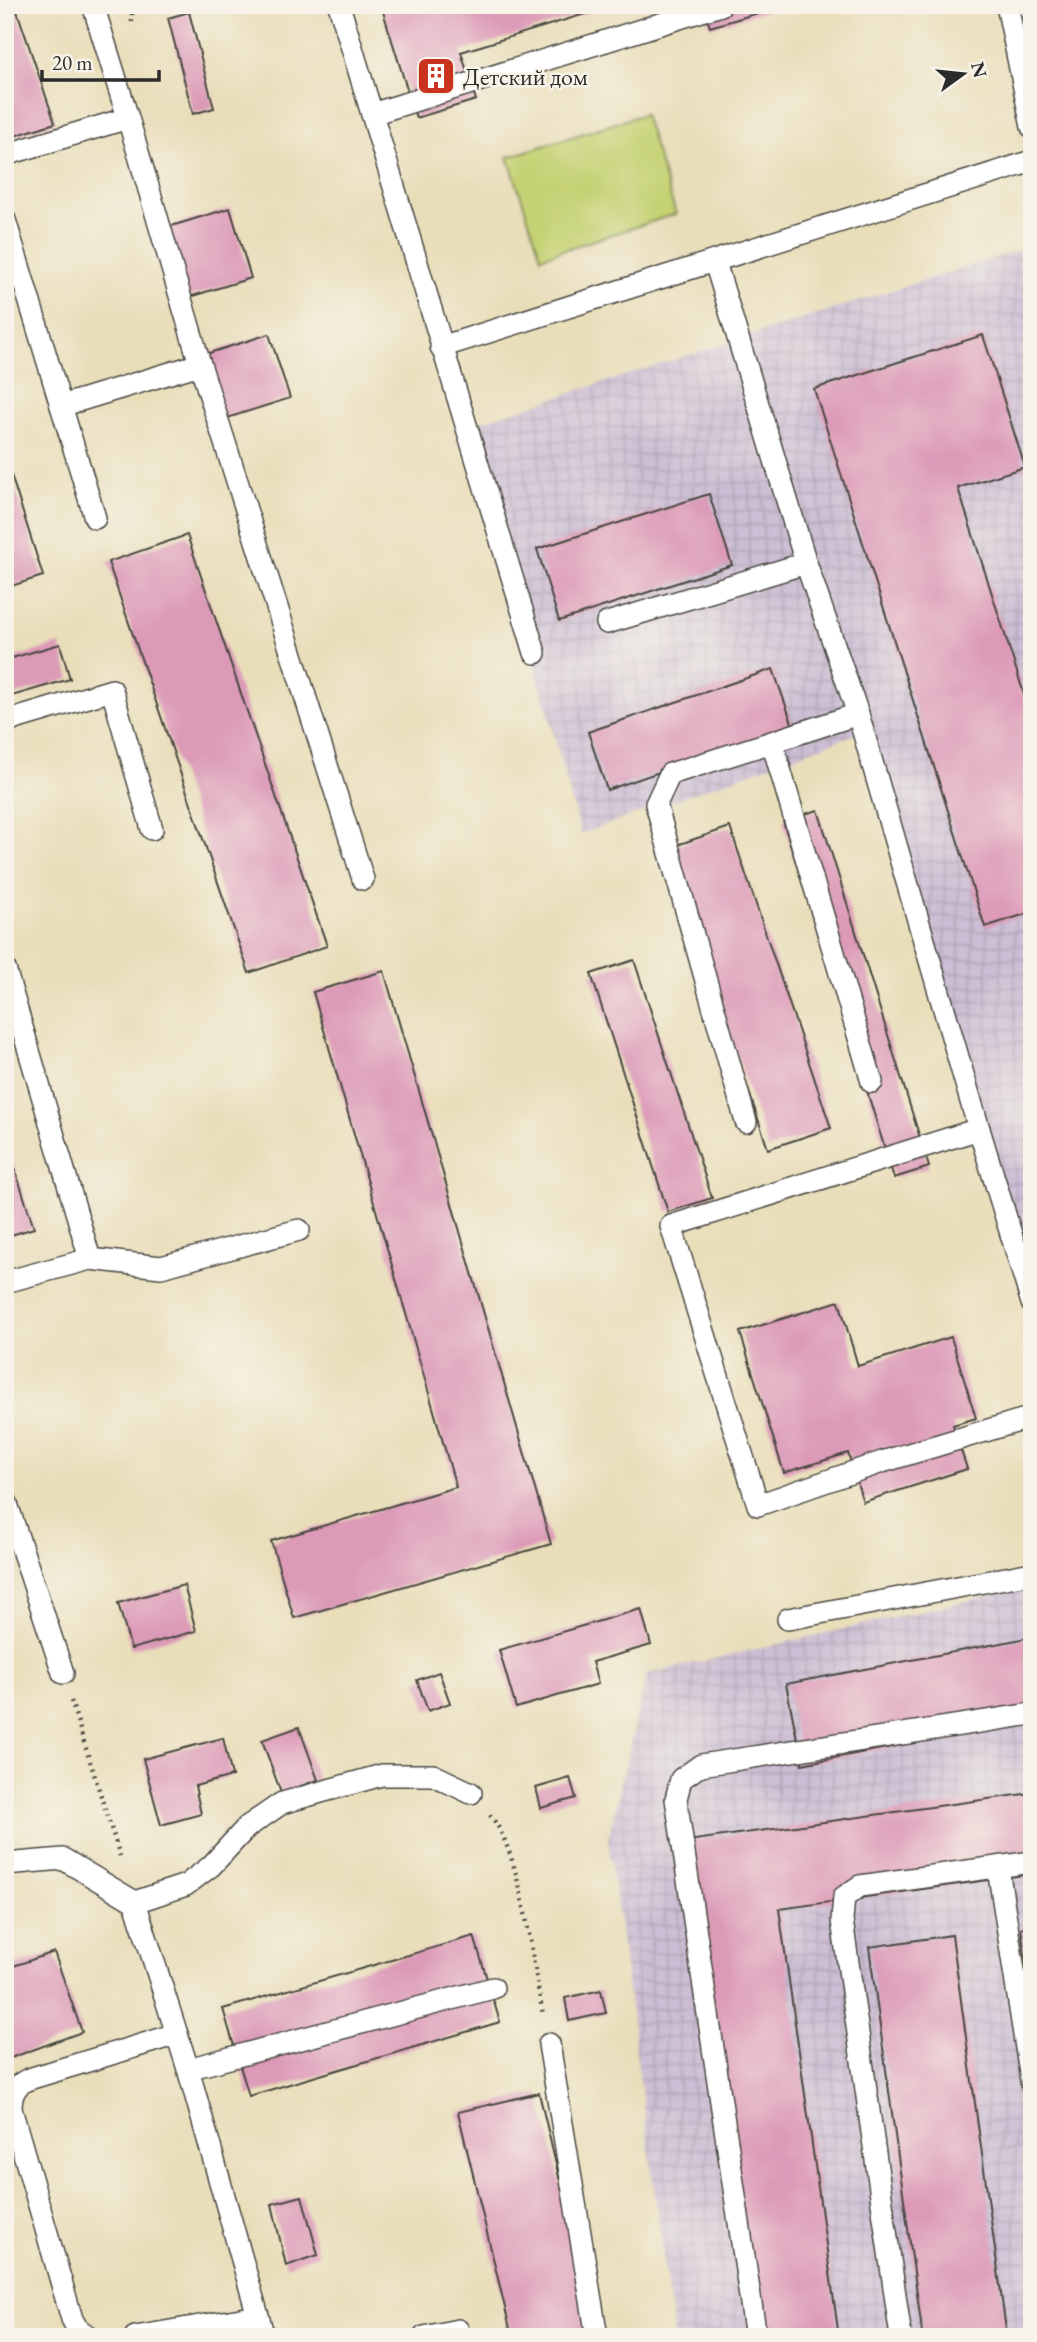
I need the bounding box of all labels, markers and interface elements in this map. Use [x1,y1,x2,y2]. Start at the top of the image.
scale bar [42,38,159,82]
north arrow [928,38,998,108]
text: 20 m [52,49,93,76]
building icon: Детский дом [415,55,457,97]
text: N [965,59,993,81]
place label: Детский дом [463,61,588,92]

